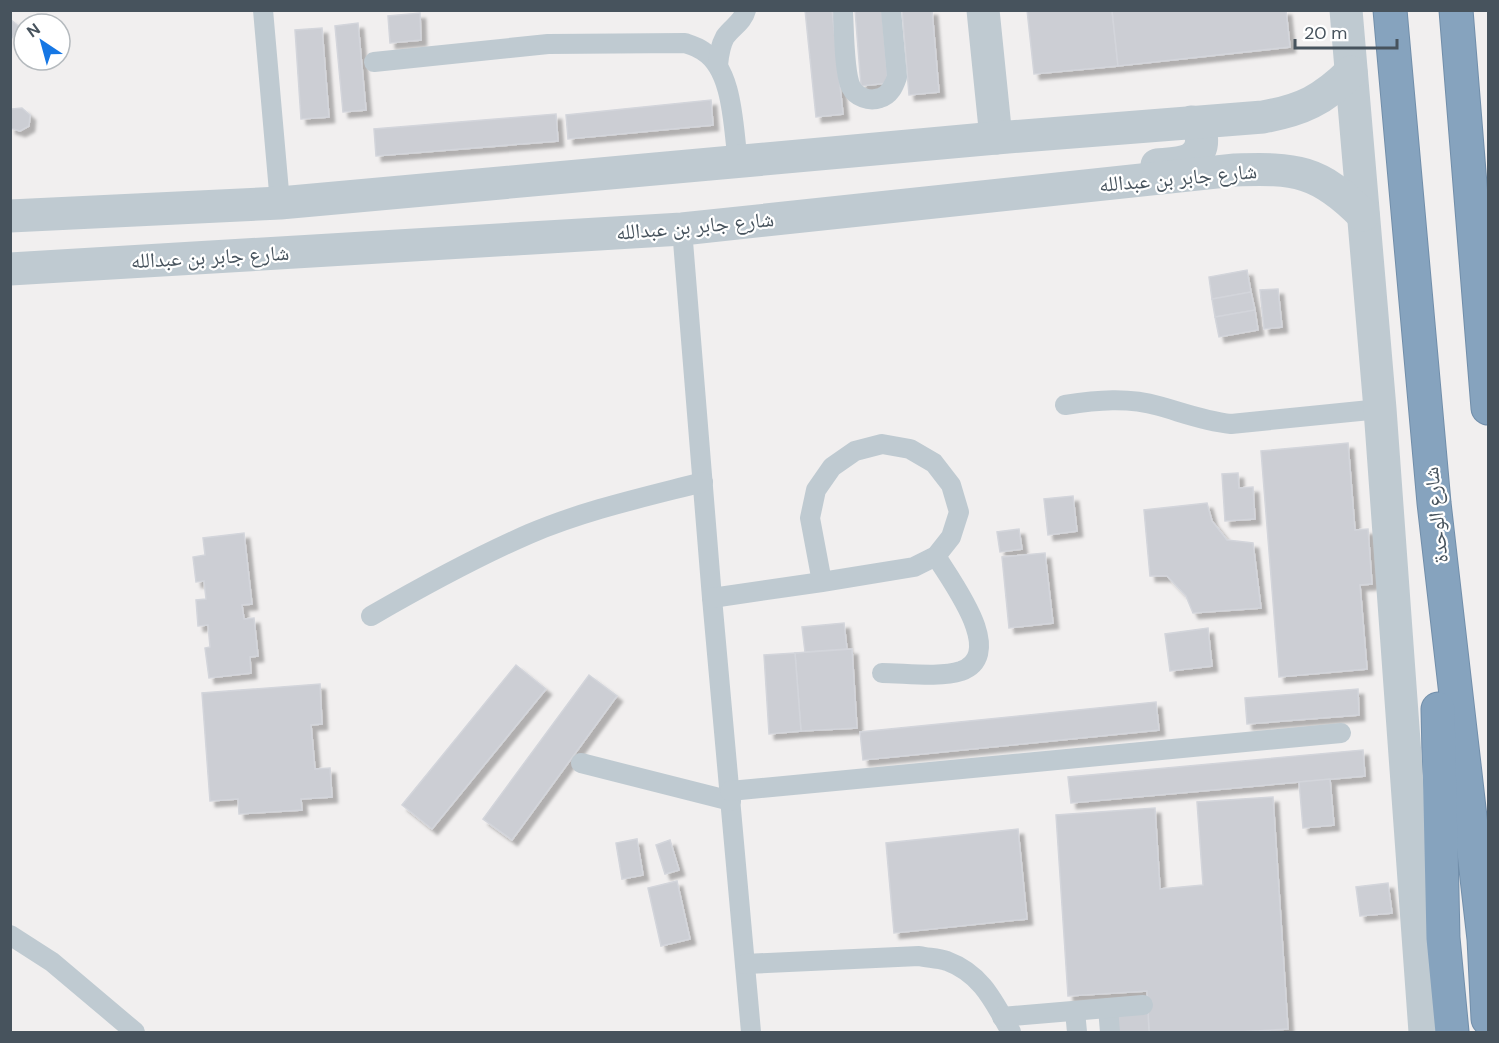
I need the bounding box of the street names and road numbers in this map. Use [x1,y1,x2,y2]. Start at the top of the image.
street label: شارع جابر بن عبدالله [1098,157,1258,199]
street label: شارع جابر بن عبدالله [615,205,775,247]
street label: شارع جابر بن عبدالله [130,239,290,275]
street label: شارع الوحدة [1417,465,1455,565]

